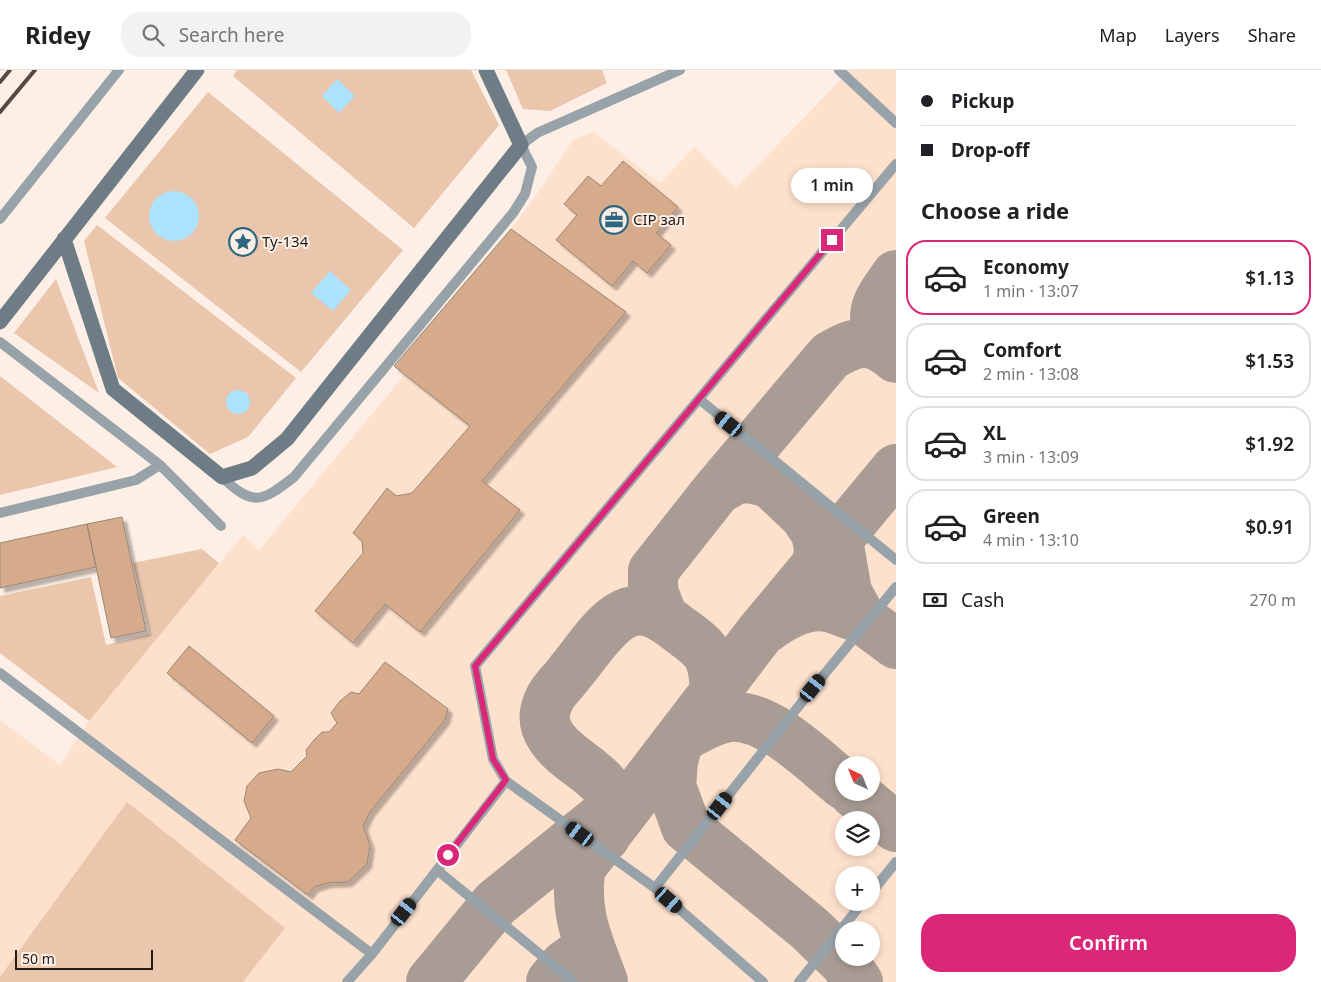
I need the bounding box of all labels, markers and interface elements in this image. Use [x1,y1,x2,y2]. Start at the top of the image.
search box [121,12,471,57]
text: Ridey [25,18,91,51]
icon: search [139,21,167,49]
text: Search here [179,22,284,48]
text: Map [1099,23,1137,47]
text: Layers [1165,23,1220,47]
text: Share [1248,23,1296,47]
text: Pickup [951,88,1014,114]
text: Drop-off [951,137,1030,163]
callout: 1 min [791,168,873,202]
text: 1 min [810,174,854,196]
text: Choose a ride [921,195,1069,225]
office icon: CIP зал [599,205,629,235]
place label: CIP зал [633,209,685,229]
place icon: Ту-134 [228,227,258,257]
route end [821,229,843,251]
place label: Ту-134 [262,231,309,251]
text: Economy [983,254,1069,280]
icon: car [923,255,968,300]
text: $1.13 [1245,265,1294,291]
text: 1 min · 13:07 [983,280,1079,302]
text: Comfort [983,337,1062,363]
icon: car [923,338,968,383]
text: $1.53 [1245,348,1294,374]
text: 2 min · 13:08 [983,363,1079,385]
car [712,409,745,439]
text: XL [983,420,1006,446]
icon: car [923,421,968,466]
text: $1.92 [1245,431,1294,457]
text: 3 min · 13:09 [983,446,1079,468]
text: Green [983,503,1040,529]
icon: car [923,504,968,549]
text: $0.91 [1245,514,1294,540]
text: 4 min · 13:10 [983,529,1079,551]
icon: cash [921,586,949,614]
text: Cash [961,587,1005,613]
text: 270 m [1249,589,1296,611]
car [797,672,828,704]
north arrow [835,756,880,801]
map controls [835,756,880,966]
car [704,790,735,822]
button: layers [835,811,880,856]
car [563,819,596,849]
route start [437,844,459,866]
button: + [835,866,880,911]
car [652,884,685,916]
car [388,896,419,928]
button: Confirm [921,914,1296,972]
button: − [835,921,880,966]
scale bar [15,947,152,970]
text: 50 m [22,949,55,968]

